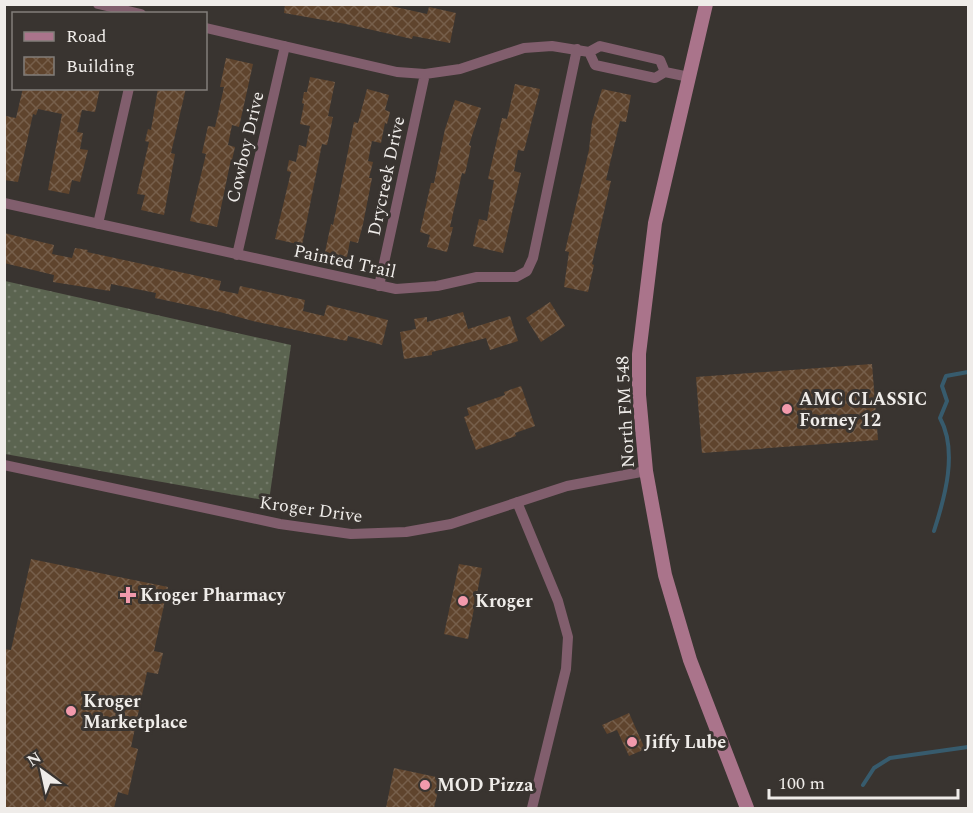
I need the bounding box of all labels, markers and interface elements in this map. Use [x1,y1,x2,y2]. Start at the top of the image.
legend [12,12,207,90]
text: Road [66,23,107,50]
text: Building [66,53,135,80]
street label: Cowboy Drive [220,89,271,205]
street label: Drycreek Drive [361,114,412,238]
street label: Painted Trail [291,237,399,286]
street label: North FM 548 [609,355,642,469]
place label: AMC CLASSIC Forney 12 [799,386,927,434]
marker: AMC CLASSIC Forney 12 [780,402,794,416]
street label: Kroger Drive [258,489,364,530]
place label: Kroger Pharmacy [140,582,287,609]
marker: Kroger Pharmacy [121,588,135,602]
place label: Kroger [475,588,533,615]
marker: Kroger [456,594,470,608]
place label: Kroger Marketplace [83,688,188,736]
marker: Kroger Marketplace [64,704,78,718]
place label: Jiffy Lube [644,729,726,756]
marker: Jiffy Lube [625,735,639,749]
north arrow [12,741,72,801]
text: N [22,746,46,773]
scale bar [769,762,958,800]
text: 100 m [778,770,825,797]
place label: MOD Pizza [437,772,534,799]
marker: MOD Pizza [418,778,432,792]

